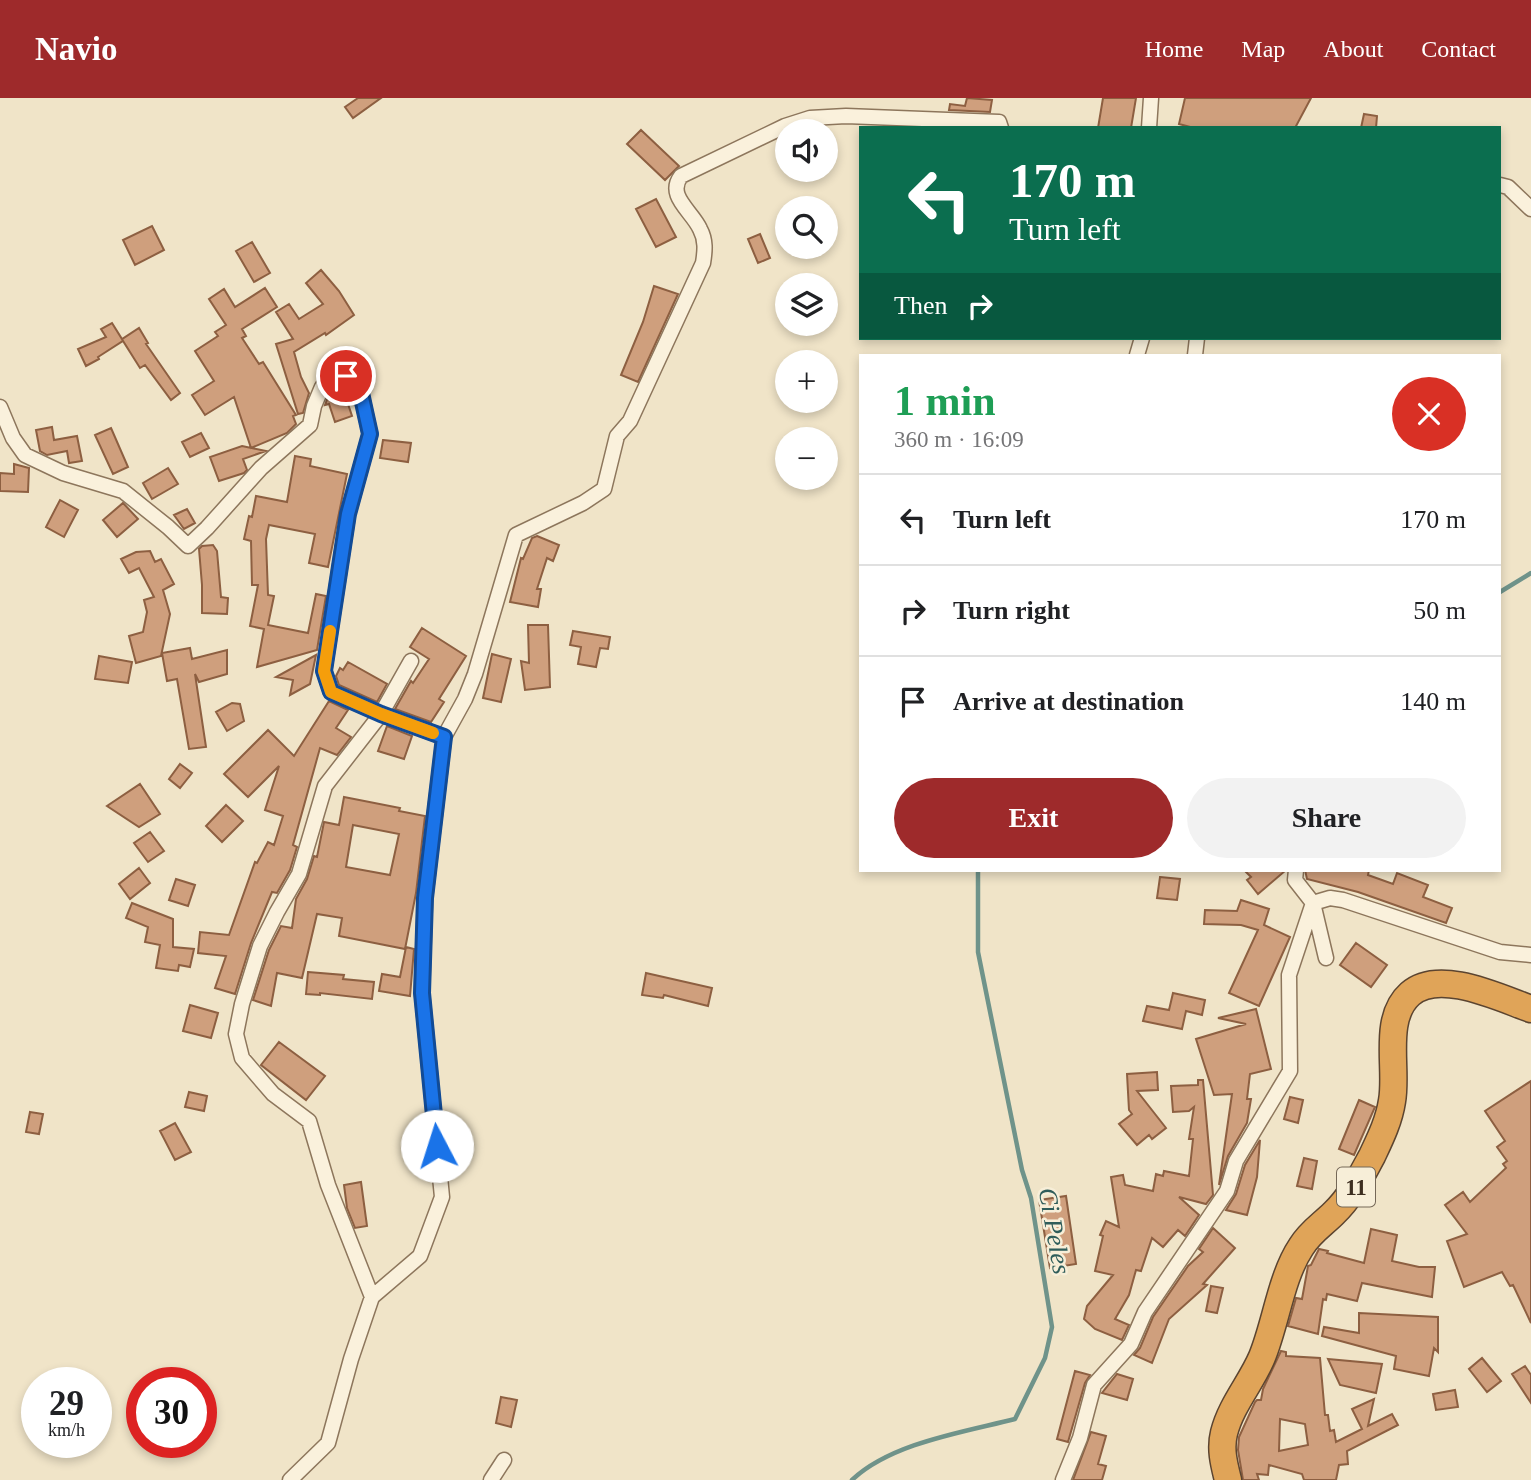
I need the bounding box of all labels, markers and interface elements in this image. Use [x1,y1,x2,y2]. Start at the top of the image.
text: Navio [35,31,118,67]
text: Home [1145,36,1203,62]
text: Map [1241,36,1285,62]
text: About [1323,36,1383,62]
text: Contact [1421,36,1496,62]
map controls [775,119,838,490]
button: sound [775,119,838,182]
text: 170 m [1009,153,1136,208]
icon: left [894,154,985,245]
button: search [775,196,838,259]
text: Turn left [1009,211,1121,247]
button: layers [775,273,838,336]
icon: right [961,287,999,325]
text: Then [894,291,947,320]
pin [316,346,376,406]
button: + [775,350,838,413]
icon: arrive [327,357,365,395]
button: close [1392,377,1466,451]
text: 1 min [894,378,996,424]
button: − [775,427,838,490]
text: 360 m · 16:09 [894,427,1024,452]
icon: left [894,501,932,539]
text: Turn left [953,505,1051,534]
text: 170 m [1400,505,1466,534]
icon: right [894,592,932,630]
text: Turn right [953,596,1070,625]
text: 50 m [1413,596,1466,625]
icon: arrive [894,683,932,721]
text: Arrive at destination [953,687,1184,716]
text: 140 m [1400,687,1466,716]
button: Exit [894,778,1173,858]
button: Share [1187,778,1466,858]
position arrow [400,1109,474,1183]
road number: 11 [1337,1168,1375,1206]
water label: Ci Peles [1033,1186,1076,1277]
speed limit sign: 30 [126,1367,217,1458]
text: 29 [49,1384,84,1423]
text: km/h [48,1420,85,1440]

